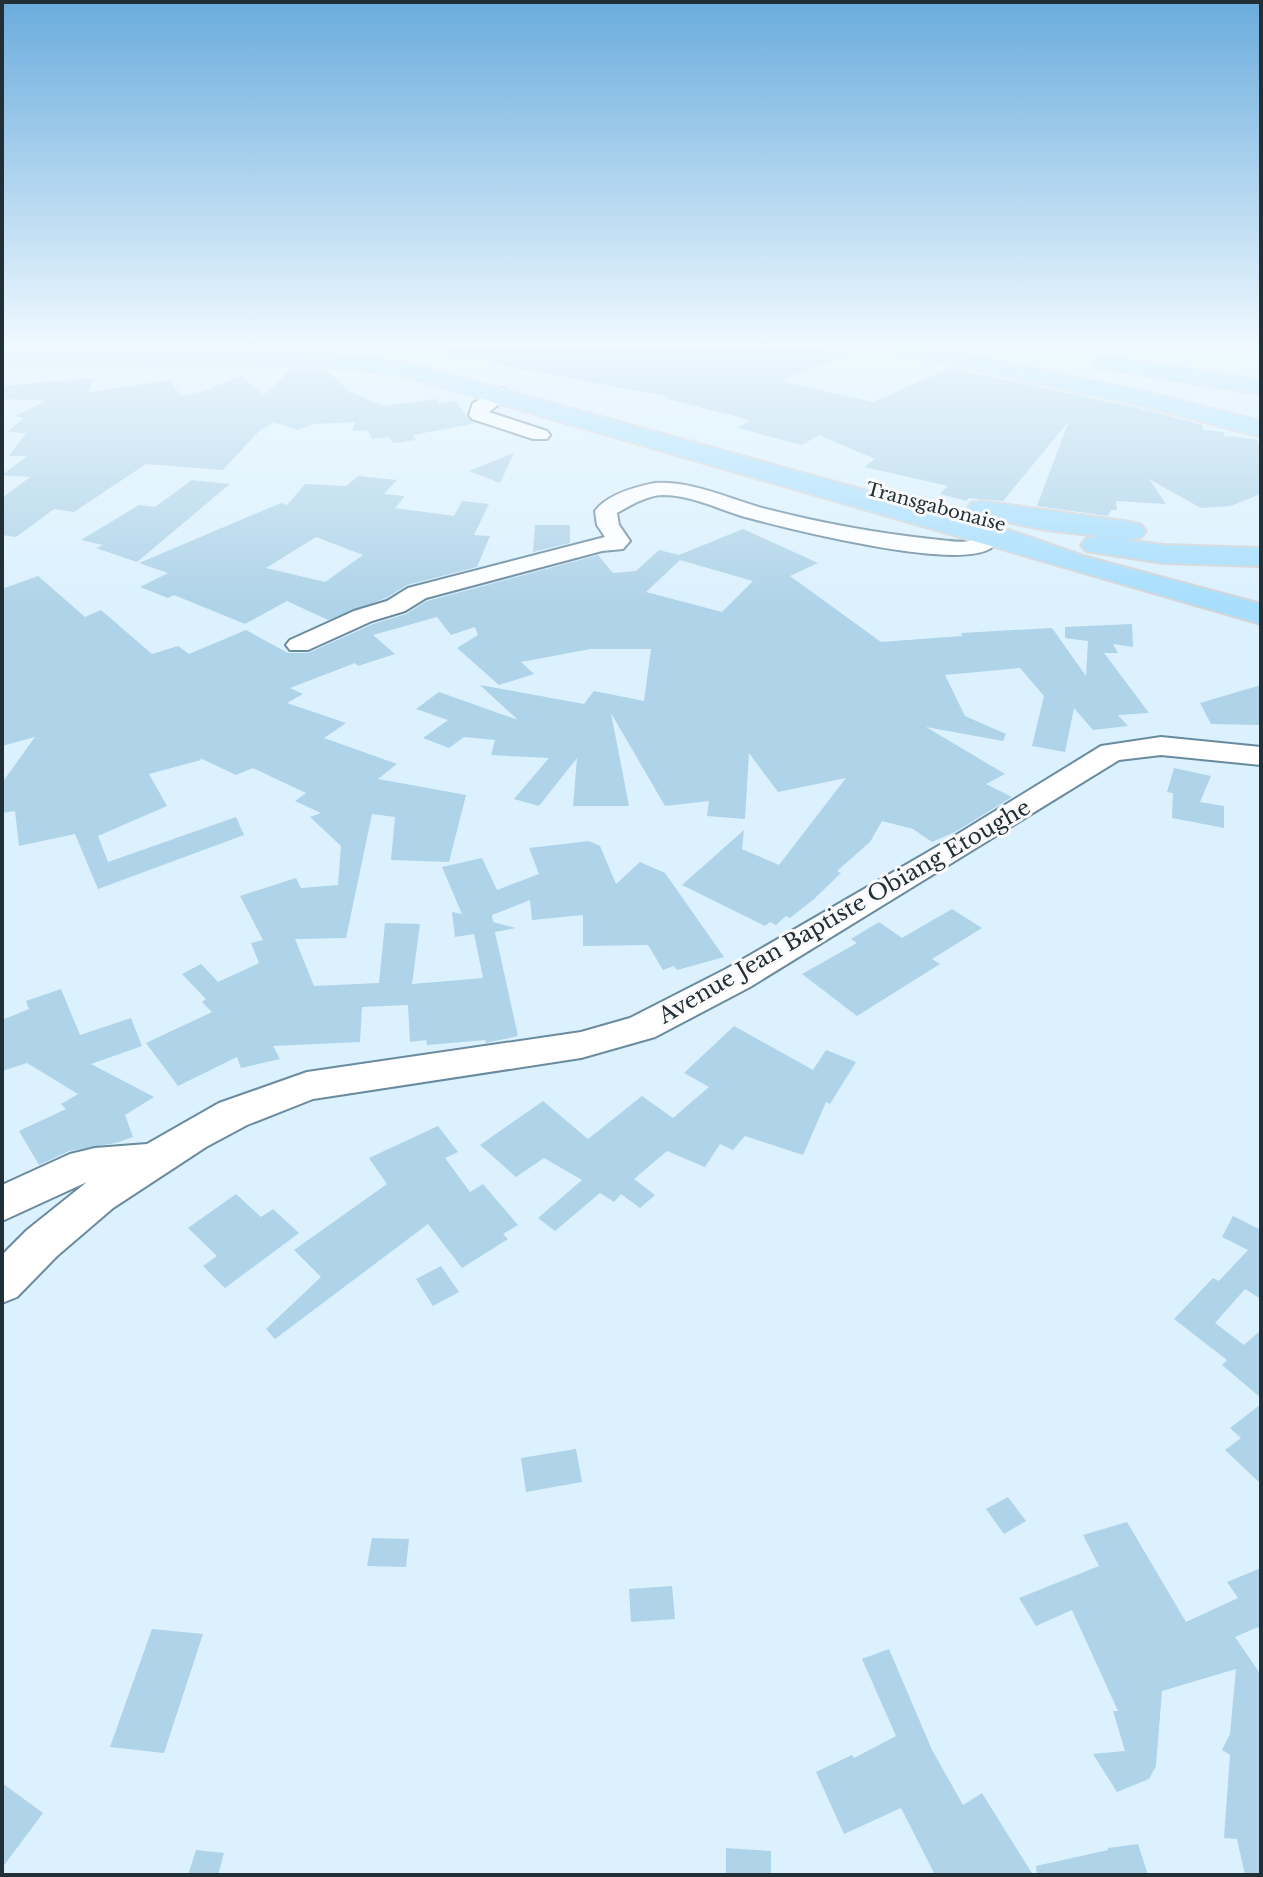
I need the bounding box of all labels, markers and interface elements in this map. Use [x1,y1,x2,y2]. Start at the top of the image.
street label: Transgabonaise [864,478,1008,536]
street label: Avenue Jean Baptiste Obiang Etoughe [653,793,1035,1030]

